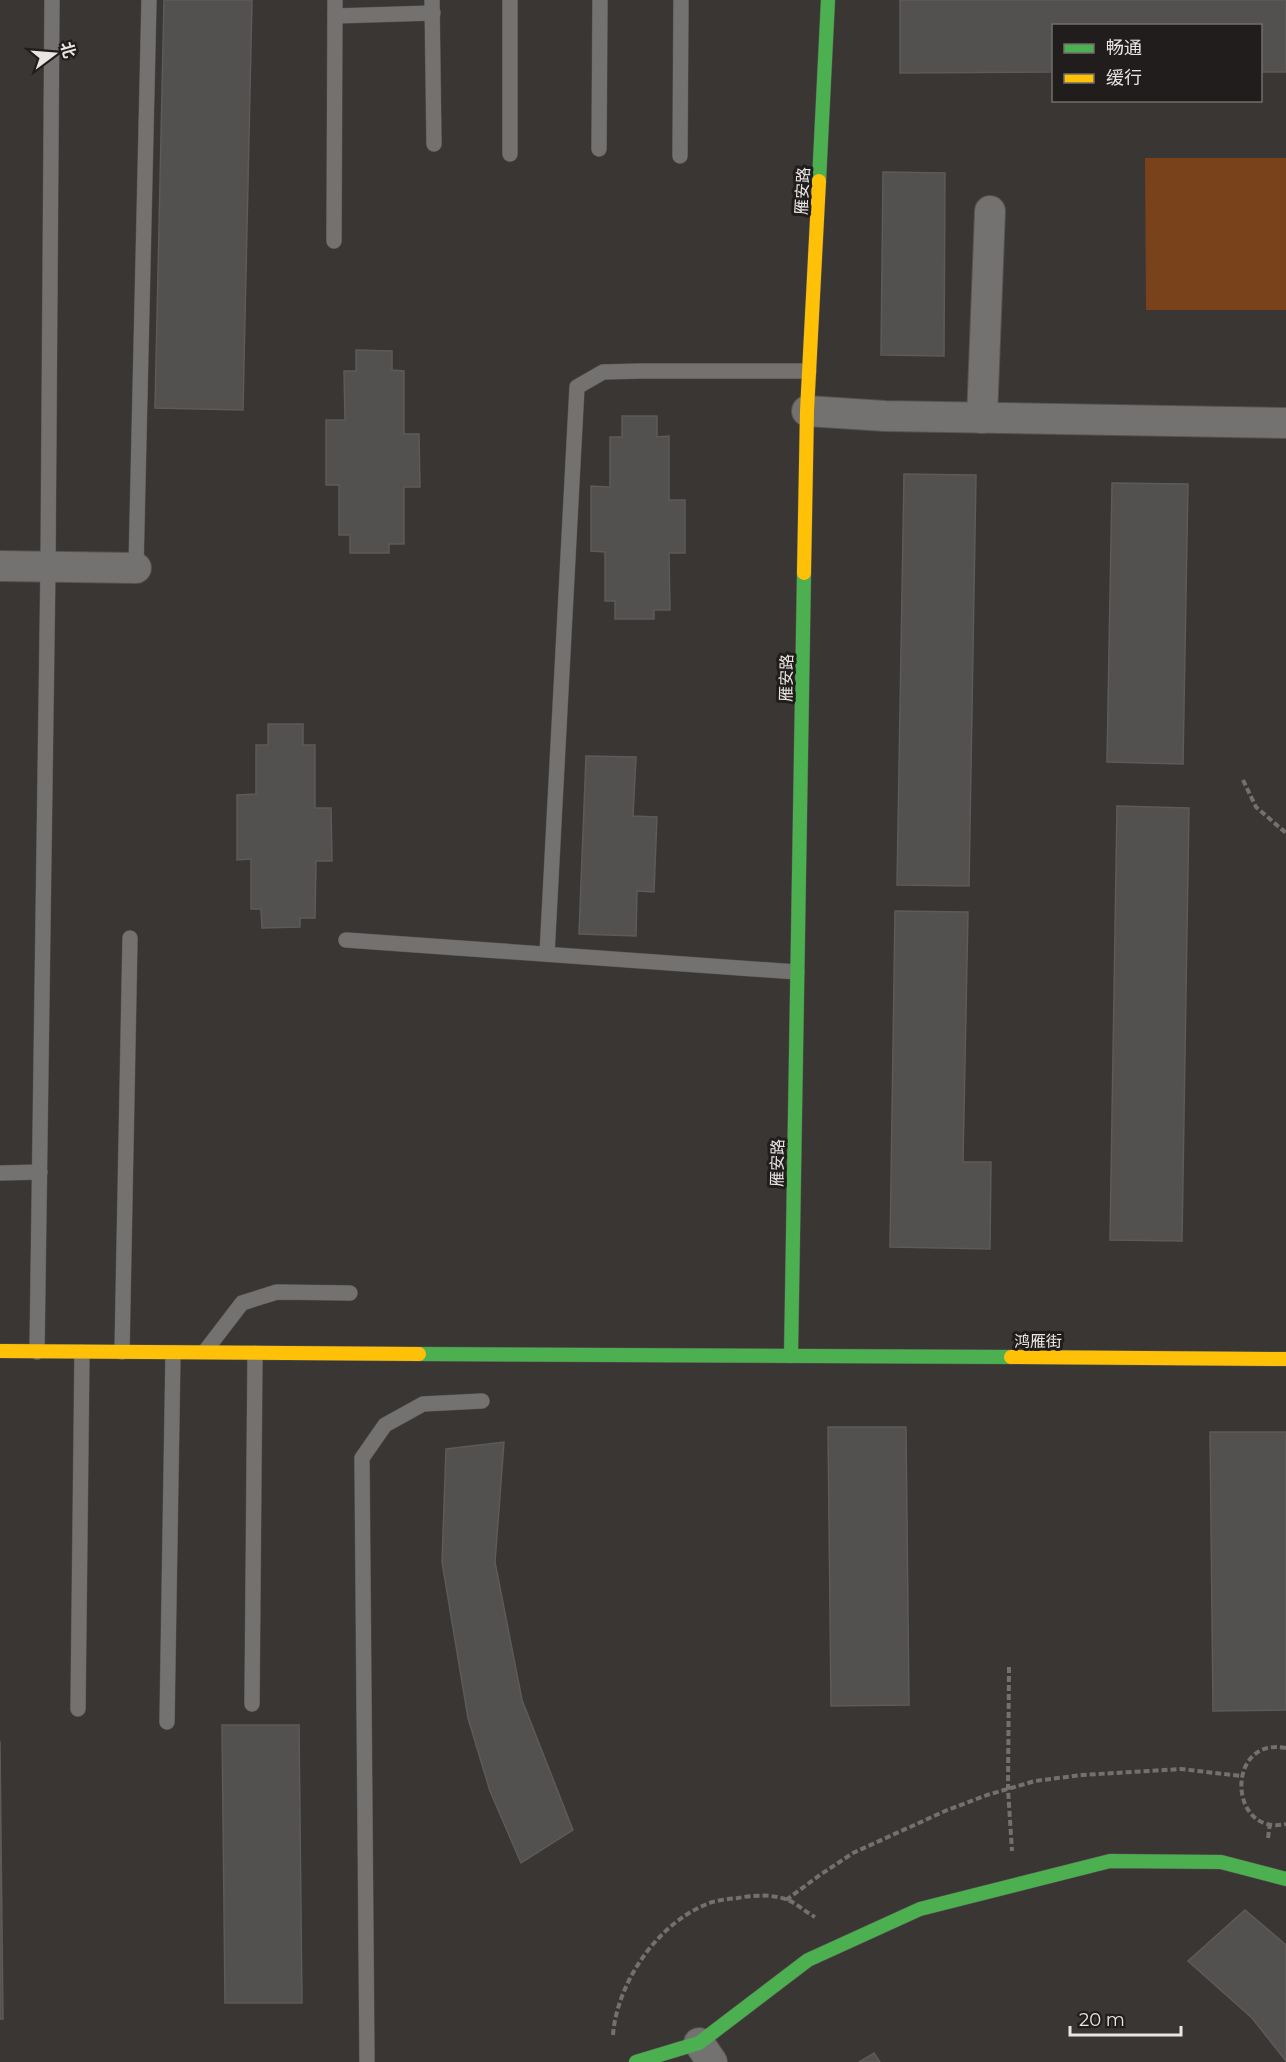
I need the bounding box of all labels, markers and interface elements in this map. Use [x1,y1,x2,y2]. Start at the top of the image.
north arrow [24,24,84,84]
legend [1052,24,1262,102]
text: 畅通 [1106,37,1142,59]
text: 北 [57,40,79,60]
text: 缓行 [1106,67,1142,89]
street label: 雁安路 [792,167,813,215]
street label: 雁安路 [777,654,796,702]
street label: 雁安路 [768,1139,787,1187]
street label: 鸿雁街 [1014,1332,1062,1351]
scale bar [1070,1999,1181,2037]
text: 20 m [1079,2009,1125,2031]

